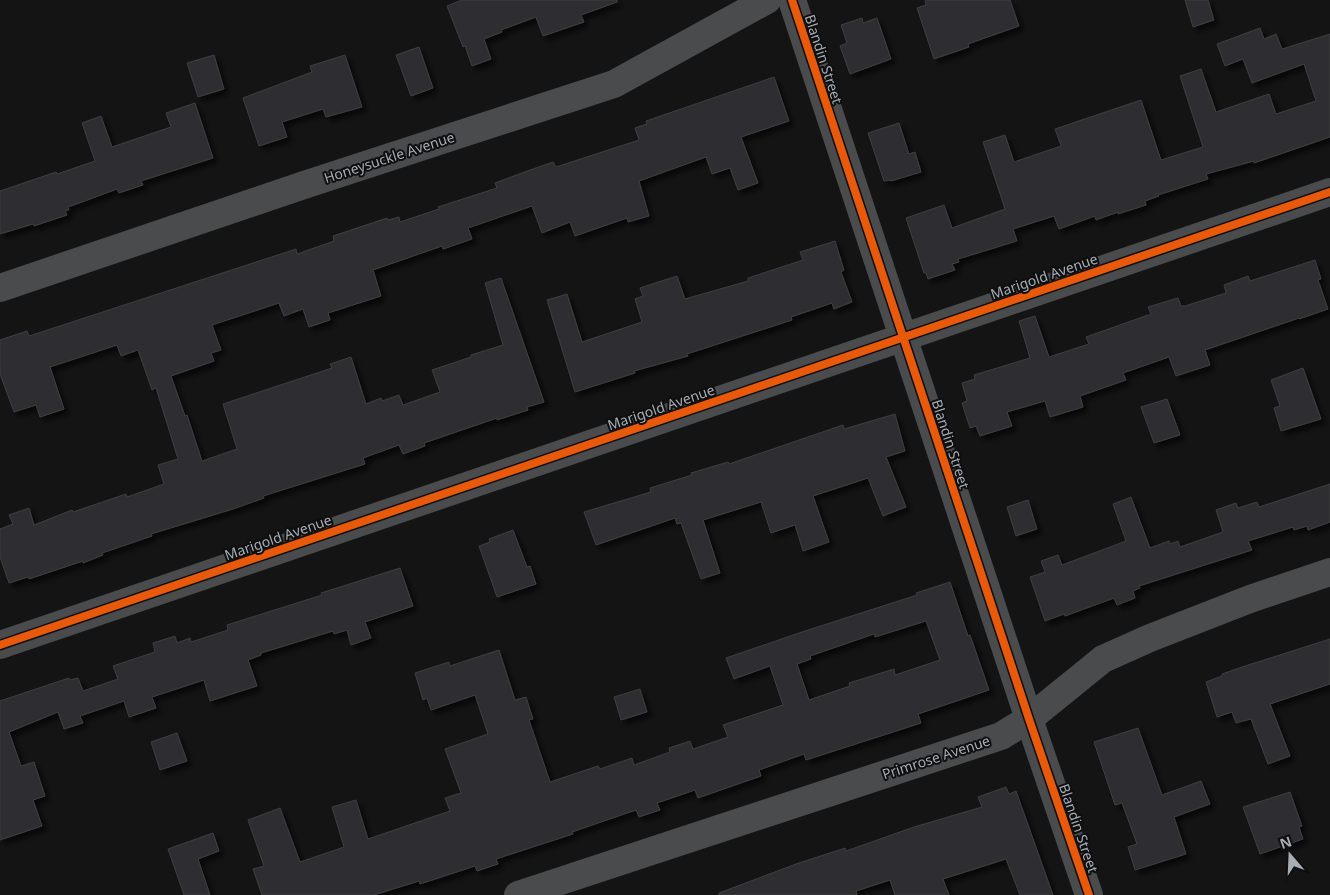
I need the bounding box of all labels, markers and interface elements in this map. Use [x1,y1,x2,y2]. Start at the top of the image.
street label: Blandin Street [801,12,847,106]
street label: Honeysuckle Avenue [321,127,457,187]
street label: Marigold Avenue [988,249,1100,303]
street label: Marigold Avenue [605,380,717,434]
street label: Blandin Street [928,397,974,491]
street label: Marigold Avenue [222,510,334,564]
street label: Primrose Avenue [880,731,992,783]
street label: Blandin Street [1055,781,1103,875]
north arrow [1265,830,1315,880]
text: N [1277,831,1294,853]

